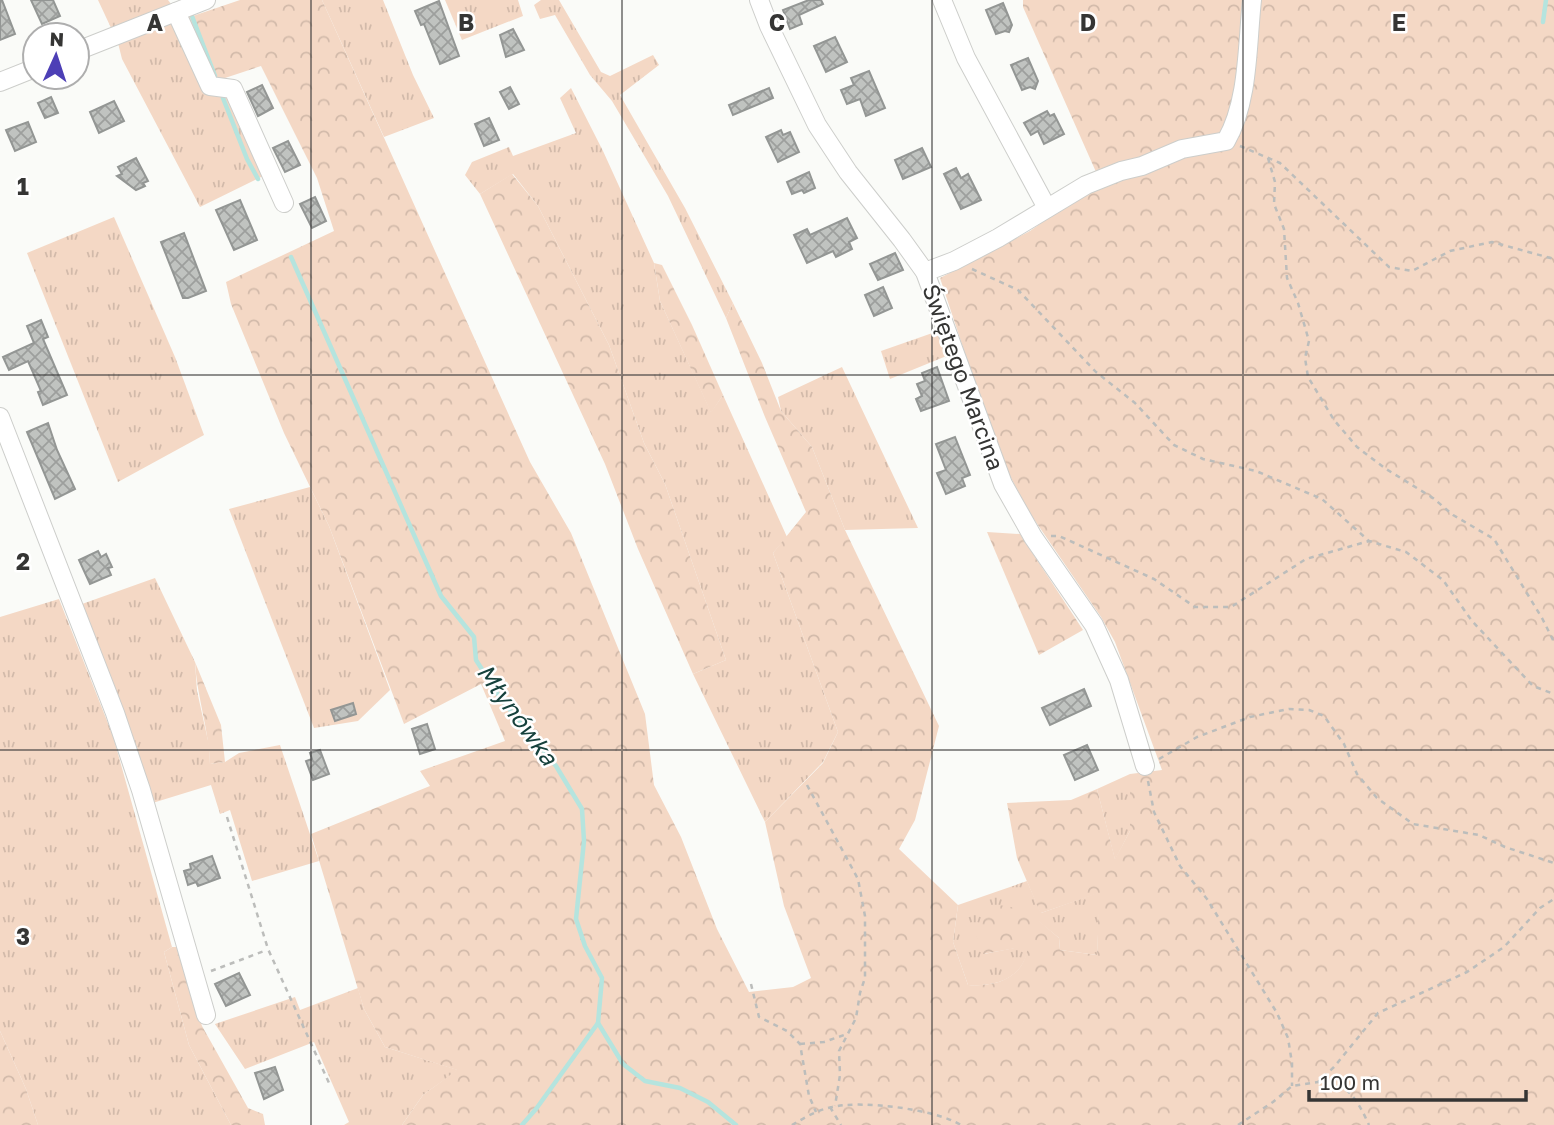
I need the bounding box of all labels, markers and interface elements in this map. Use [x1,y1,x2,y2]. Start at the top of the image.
text: A [147,8,164,36]
text: B [458,8,474,36]
text: C [769,8,785,36]
text: D [1080,8,1096,36]
text: E [1392,8,1406,36]
north arrow [21,21,91,91]
text: N [49,27,65,50]
text: 1 [17,172,29,200]
street label: Świętego Marcina [917,280,1011,474]
text: 2 [16,547,30,575]
water label: Młynówka [471,658,565,772]
text: 3 [16,922,30,950]
scale bar [1309,1058,1526,1102]
text: 100 m [1320,1069,1380,1095]

